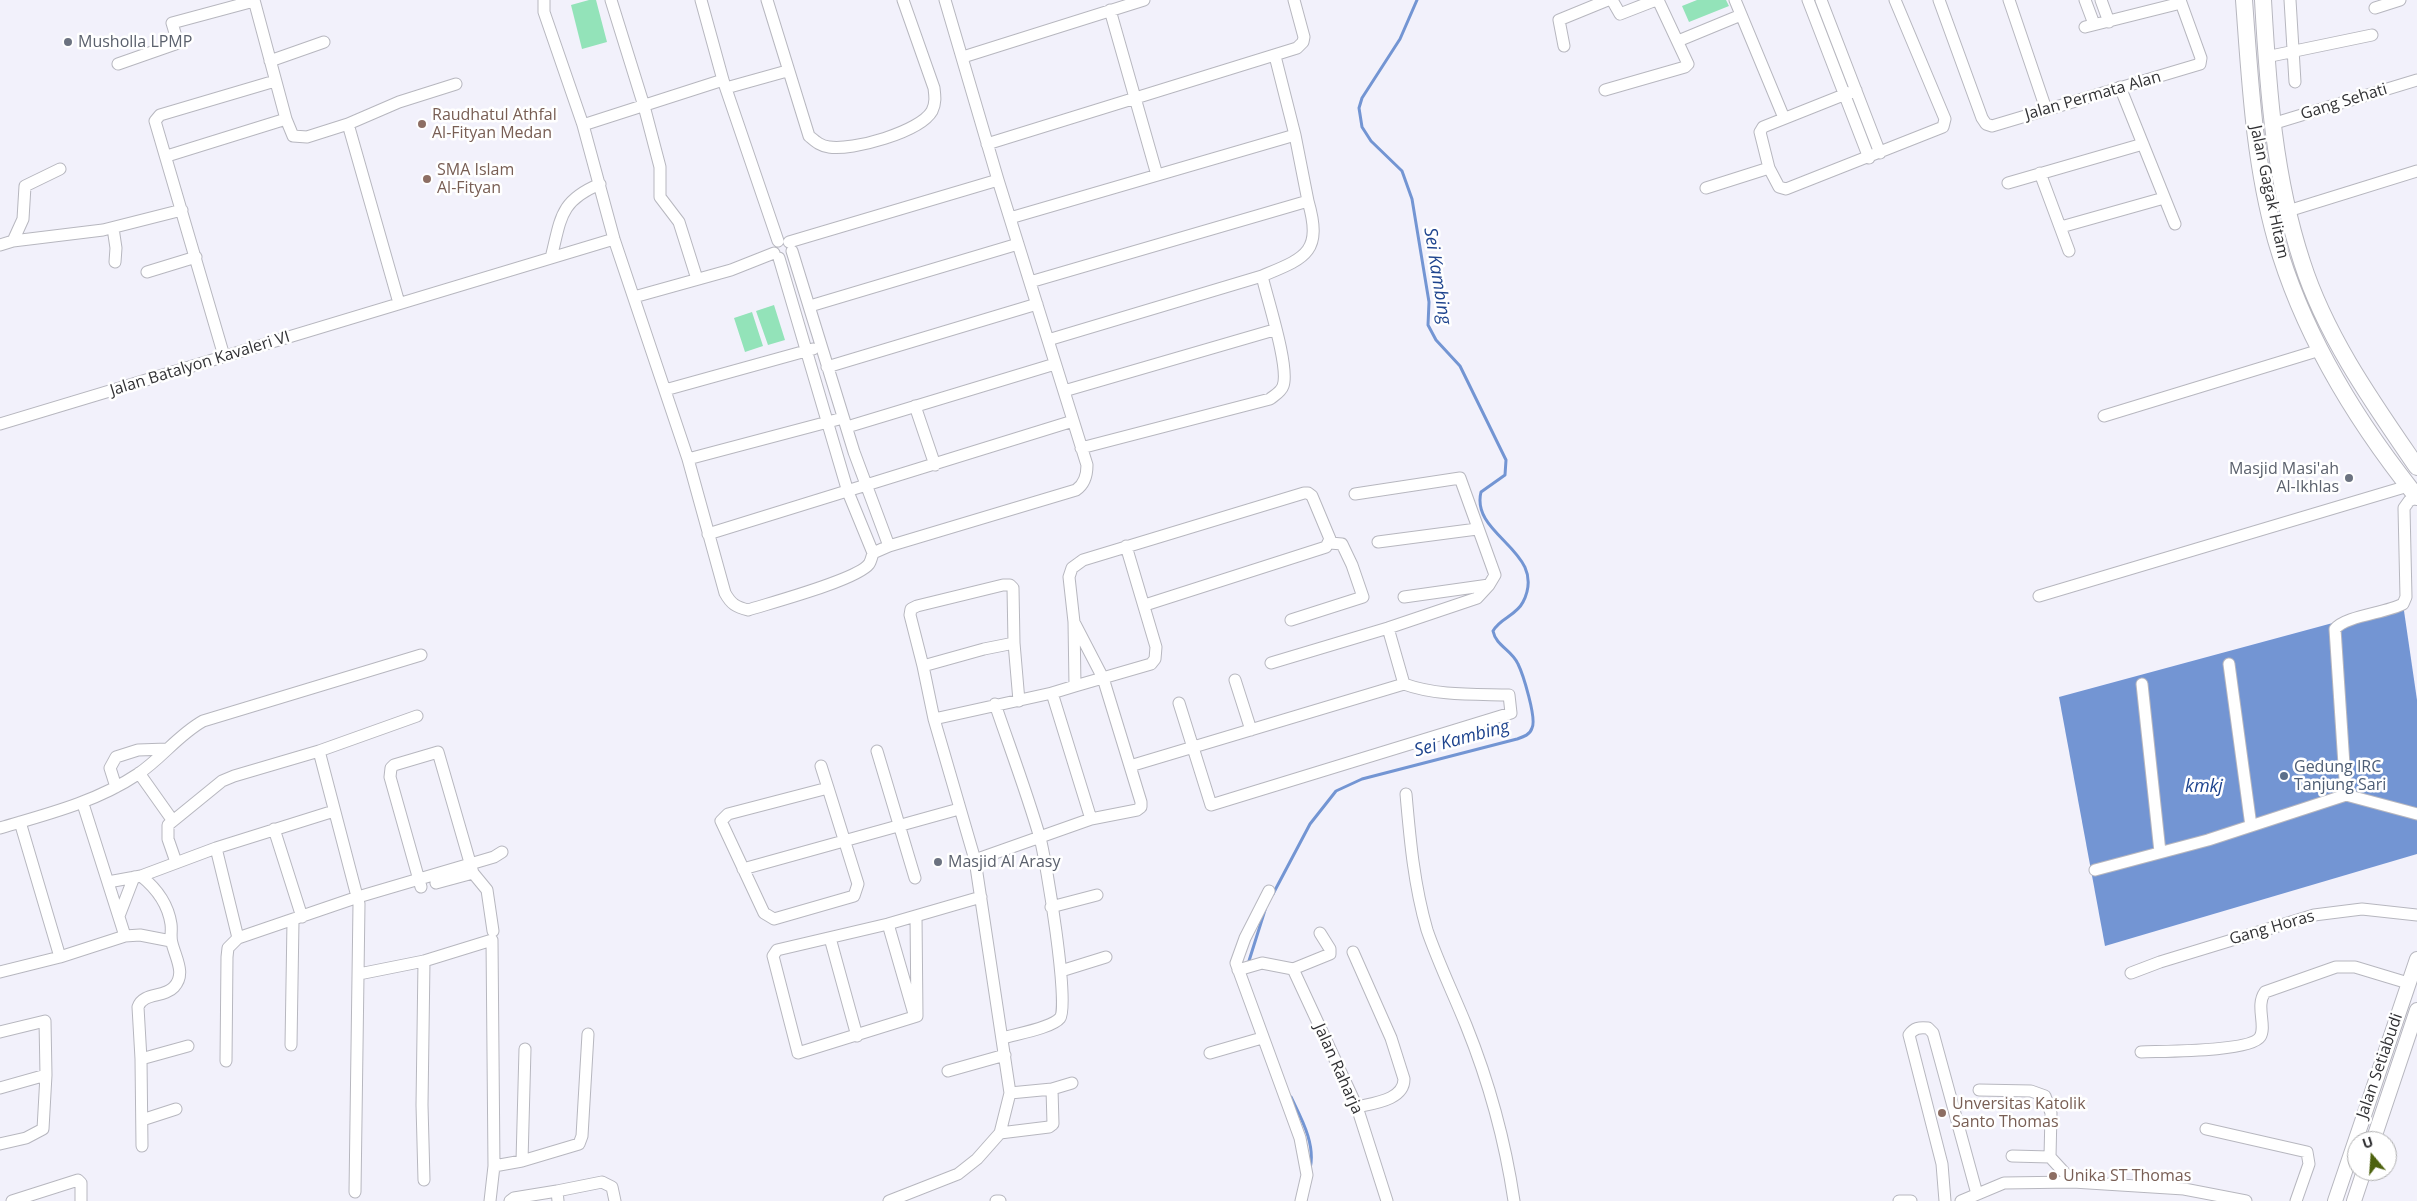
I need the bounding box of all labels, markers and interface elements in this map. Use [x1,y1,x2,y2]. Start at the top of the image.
place label: Musholla LPMP [78,32,192,52]
marker: Musholla LPMP [62,36,74,48]
street label: Jalan Permata Alan [2023,67,2163,125]
street label: Gang Sehati [2298,80,2390,124]
place label: Raudhatul Athfal Al-Fityan Medan [432,105,557,143]
marker: Raudhatul Athfal Al-Fityan Medan [416,118,428,130]
street label: Jalan Gagak Hitam [2245,123,2293,261]
place label: SMA Islam Al-Fityan [437,160,514,198]
marker: SMA Islam Al-Fityan [421,173,433,185]
water label: Sei Kambing [1419,226,1455,326]
street label: Jalan Batalyon Kavaleri VI [108,327,292,401]
place label: Masjid Masi'ah Al-Ikhlas [2229,459,2339,497]
marker: Masjid Masi'ah Al-Ikhlas [2343,472,2355,484]
water label: Sei Kambing [1412,716,1512,762]
place label: Gedung IRC Tanjung Sari [2294,757,2386,795]
marker: Gedung IRC Tanjung Sari [2278,770,2290,782]
water label: kmkj [2185,776,2223,798]
place label: Masjid Al Arasy [948,852,1060,872]
marker: Masjid Al Arasy [932,856,944,868]
street label: Gang Horas [2227,907,2317,949]
street label: Jalan Setiabudi [2353,1011,2407,1121]
street label: Jalan Raharja [1309,1021,1367,1117]
place label: Unversitas Katolik Santo Thomas [1952,1094,2086,1132]
marker: Unversitas Katolik Santo Thomas [1936,1107,1948,1119]
north arrow [2347,1131,2397,1181]
text: U [2360,1132,2375,1153]
place label: Unika ST Thomas [2063,1166,2191,1186]
marker: Unika ST Thomas [2047,1170,2059,1182]

